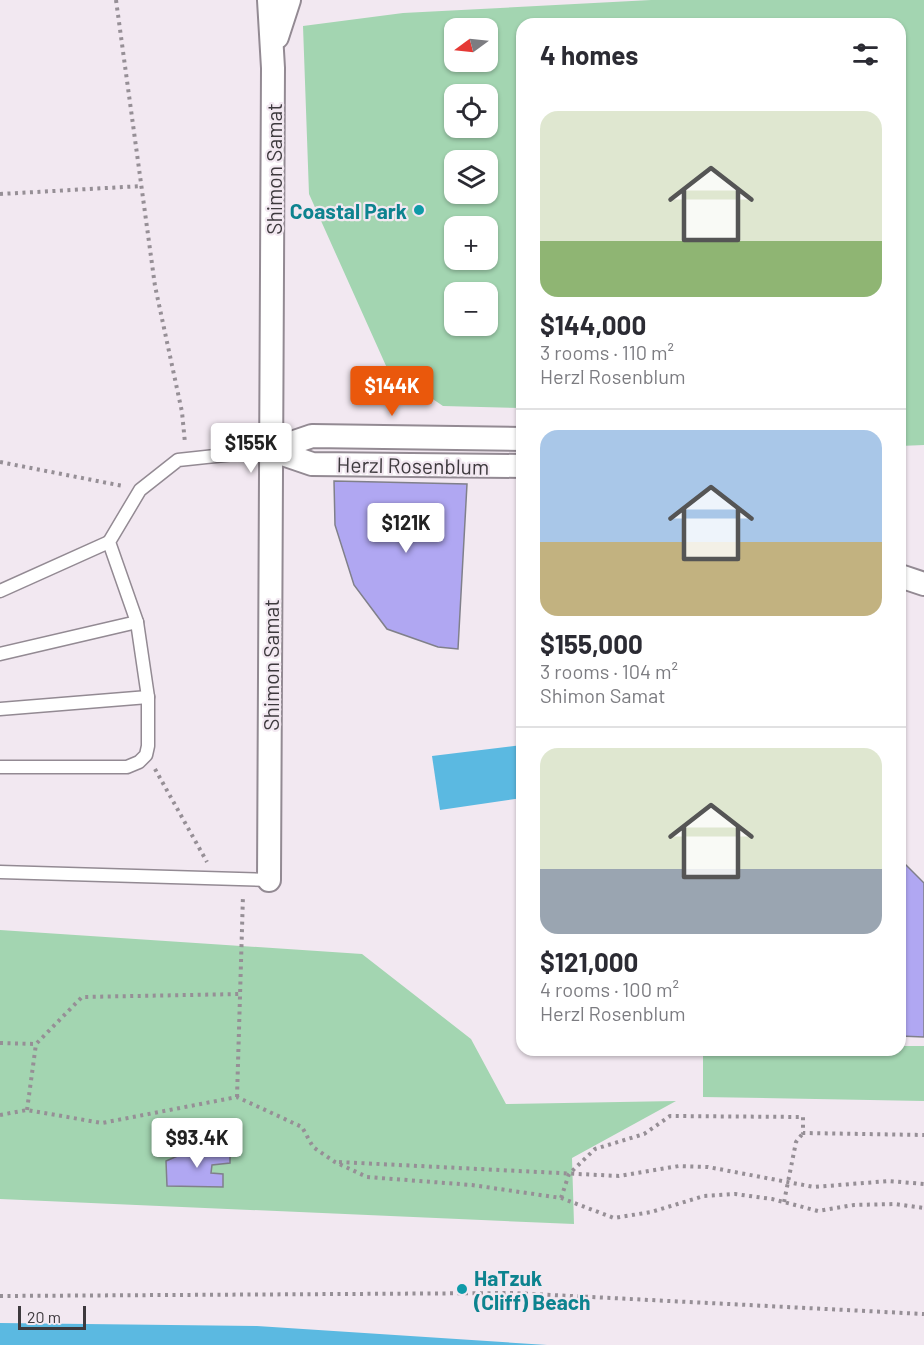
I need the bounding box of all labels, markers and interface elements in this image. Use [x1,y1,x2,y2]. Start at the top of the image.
north arrow [444,18,498,72]
map controls [444,18,498,336]
icon: filters [849,38,882,71]
text: 4 homes [540,39,638,70]
button: locate [444,84,498,138]
street label: Shimon Samat [261,103,286,235]
button: layers [444,150,498,204]
icon: home [657,150,765,258]
place label: Coastal Park [290,198,407,223]
marker: Coastal Park [412,203,426,217]
button: + [444,216,498,270]
button: − [444,282,498,336]
text: $144,000 [540,309,646,340]
text: 3 rooms · 110 m² [540,340,674,364]
text: Herzl Rosenblum [540,364,685,388]
pin: $144K [350,366,434,417]
text: $144K [364,373,420,397]
pin: $155K [209,423,293,474]
text: $155K [225,430,277,454]
street label: Herzl Rosenblum [336,451,490,479]
icon: home [657,469,765,577]
pin: $121K [364,503,448,554]
text: $121K [381,510,431,534]
street label: Shimon Samat [258,599,283,731]
text: $155,000 [540,628,643,659]
text: 3 rooms · 104 m² [540,659,678,683]
text: Shimon Samat [540,683,665,707]
icon: home [657,787,765,895]
text: $121,000 [540,946,638,977]
text: 4 rooms · 100 m² [540,977,679,1001]
text: Herzl Rosenblum [540,1001,685,1025]
pin: $93.4K [148,1118,246,1169]
text: $93.4K [166,1125,228,1149]
place label: HaTzuk (Cliff) Beach [473,1265,591,1314]
marker: HaTzuk (Cliff) Beach [455,1282,469,1296]
scale bar [18,1303,86,1330]
text: 20 m [27,1307,61,1326]

